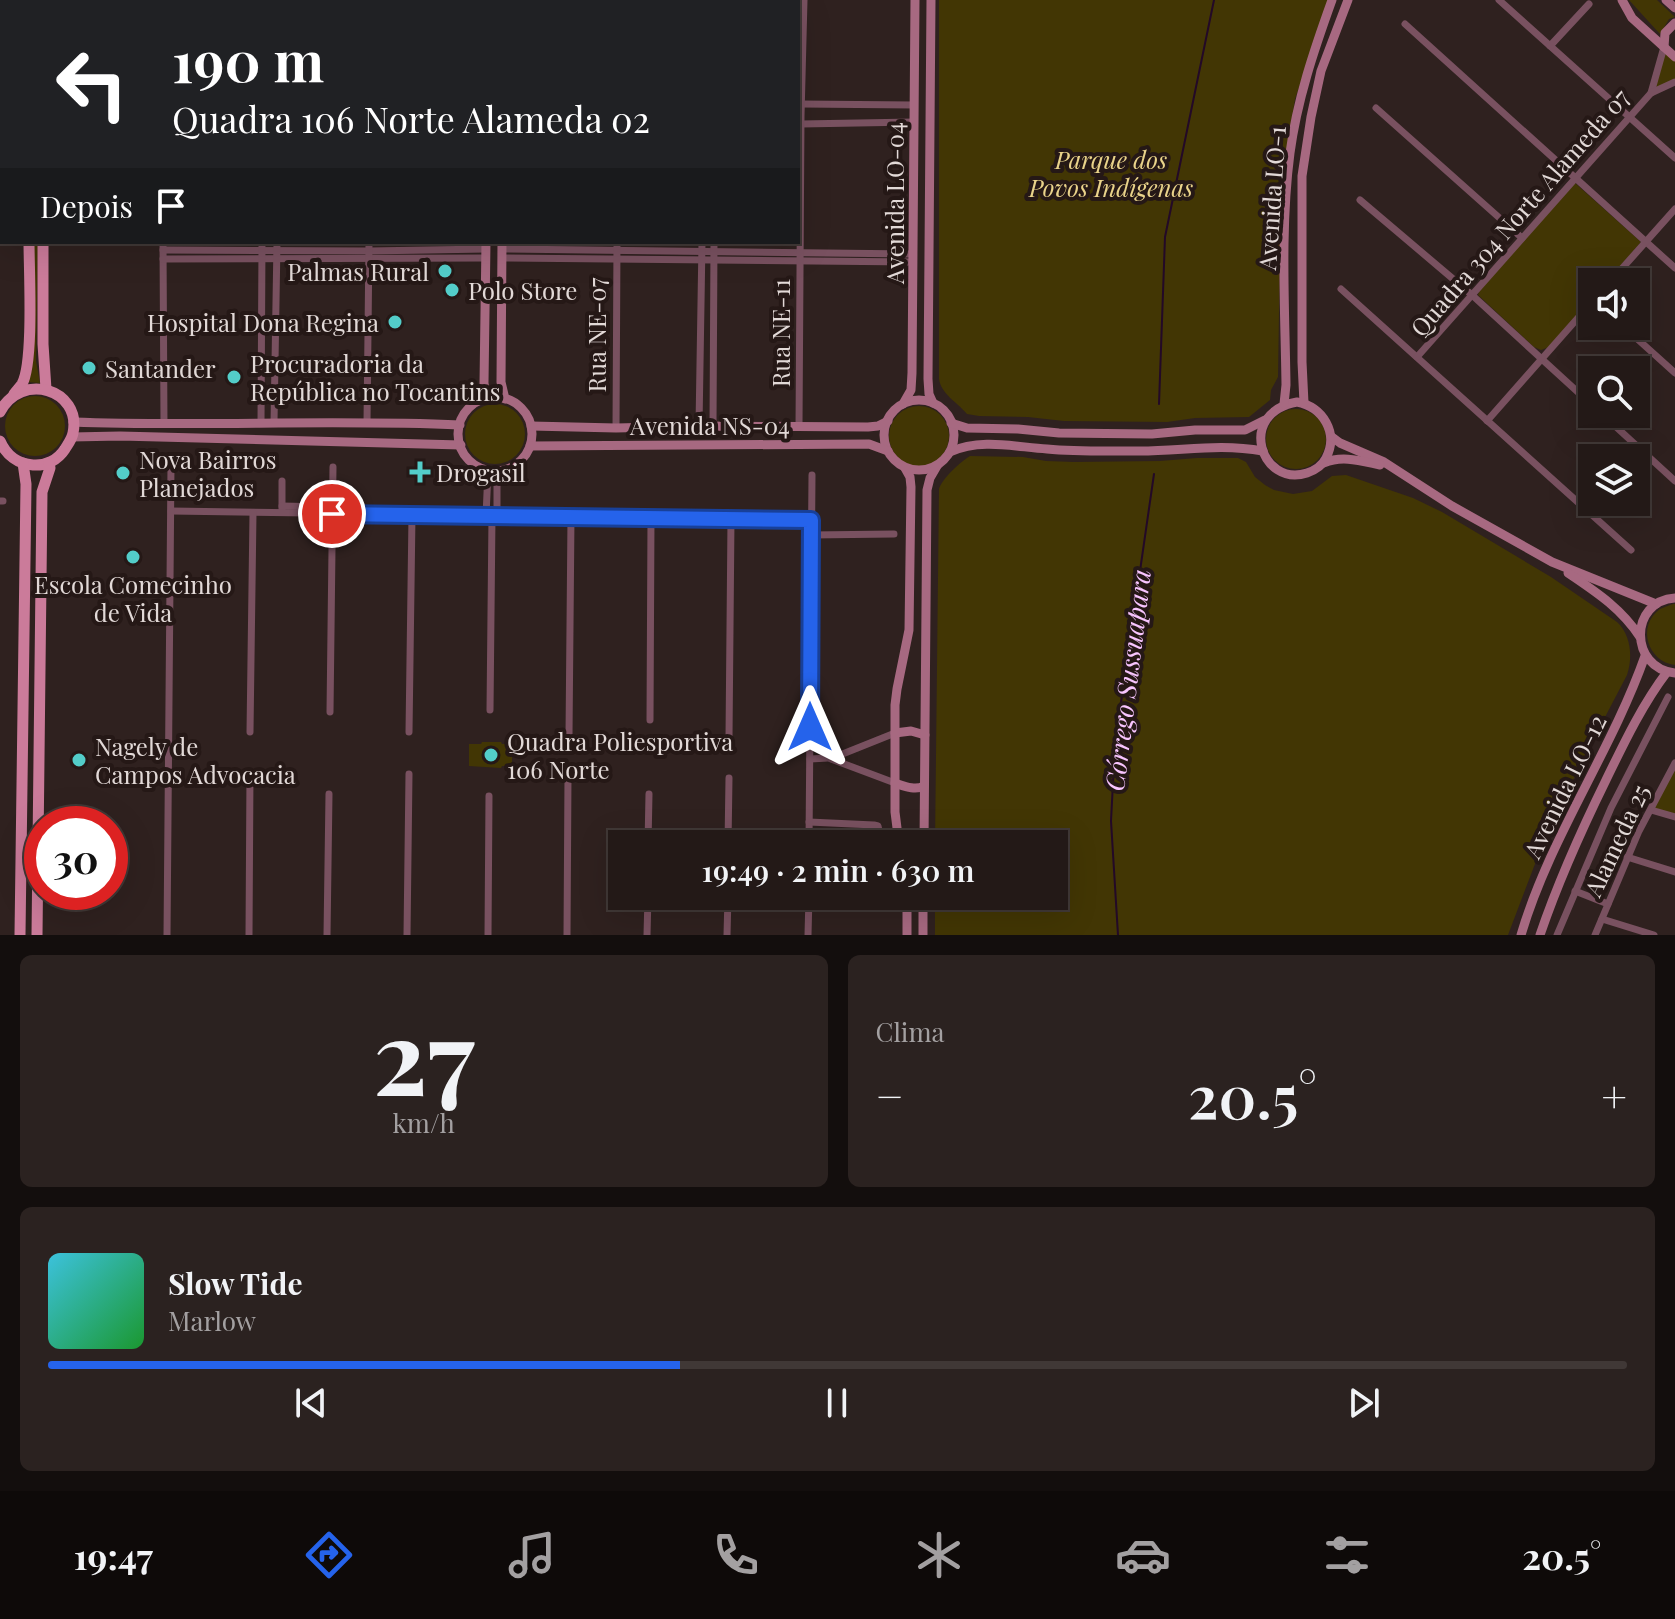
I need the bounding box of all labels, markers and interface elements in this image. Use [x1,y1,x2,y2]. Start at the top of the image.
text: 190 m [172,22,324,97]
icon: left [40,32,144,136]
street label: Quadra 304 Norte Alameda 07 [1403,81,1636,343]
text: Quadra 106 Norte Alameda 02 [172,94,650,142]
street label: Avenida LO-04 [878,122,910,285]
street label: Avenida LO-1 [1250,125,1292,272]
park label: Parque dos Povos Indígenas [1028,143,1193,203]
icon: arrive [149,184,193,228]
text: Depois [40,186,133,226]
place label: Palmas Rural [287,255,429,287]
marker: Palmas Rural [436,262,454,280]
map controls [1578,268,1650,516]
button: sound [1578,268,1650,340]
place label: Polo Store [468,274,577,306]
street label: Rua NE-07 [580,277,612,392]
street label: Rua NE-11 [764,279,796,387]
marker: Polo Store [443,281,461,299]
place label: Hospital Dona Regina [147,306,379,338]
marker: Hospital Dona Regina [386,313,404,331]
place label: Procuradoria da República no Tocantins [250,347,501,407]
place label: Santander [105,352,216,384]
button: search [1578,356,1650,428]
marker: Santander [80,359,98,377]
marker: Procuradoria da República no Tocantins [225,368,243,386]
street label: Avenida NS-04 [629,409,790,441]
place label: Nova Bairros Planejados [139,443,276,503]
button: layers [1578,444,1650,516]
place label: Drogasil [436,456,526,488]
marker: Drogasil [411,463,429,481]
marker: Nova Bairros Planejados [114,464,132,482]
pin [298,480,366,548]
icon: arrive [310,492,354,536]
marker: Escola Comecinho de Vida [124,548,142,566]
water label: Córrego Sussuapara [1096,567,1158,793]
place label: Escola Comecinho de Vida [34,568,232,628]
position arrow [768,685,852,769]
street label: Avenida LO-12 [1515,709,1613,864]
place label: Quadra Poliesportiva 106 Norte [507,725,733,785]
place label: Nagely de Campos Advocacia [95,730,296,790]
marker: Quadra Poliesportiva 106 Norte [482,746,500,764]
marker: Nagely de Campos Advocacia [70,751,88,769]
street label: Alameda 25 [1576,779,1656,902]
speed limit sign: 30 [24,806,128,910]
text: 19:49 · 2 min · 630 m [702,850,974,890]
text: 27 [373,983,475,1122]
text: Clima [876,1014,944,1049]
text: 20.5° [1188,1054,1317,1134]
text: − [876,1065,904,1124]
text: + [1601,1065,1627,1124]
text: km/h [393,1105,455,1140]
text: Slow Tide [168,1263,303,1303]
text: Marlow [168,1303,256,1338]
icon: previous [289,1381,333,1425]
icon: pause [815,1381,859,1425]
icon: next [1342,1381,1386,1425]
icon: directions [301,1527,357,1583]
icon: music [504,1527,560,1583]
icon: phone [708,1527,764,1583]
icon: climate [911,1527,967,1583]
icon: car [1115,1527,1171,1583]
icon: filters [1319,1527,1375,1583]
text: 19:47 [74,1531,153,1579]
text: 20.5° [1522,1531,1601,1579]

